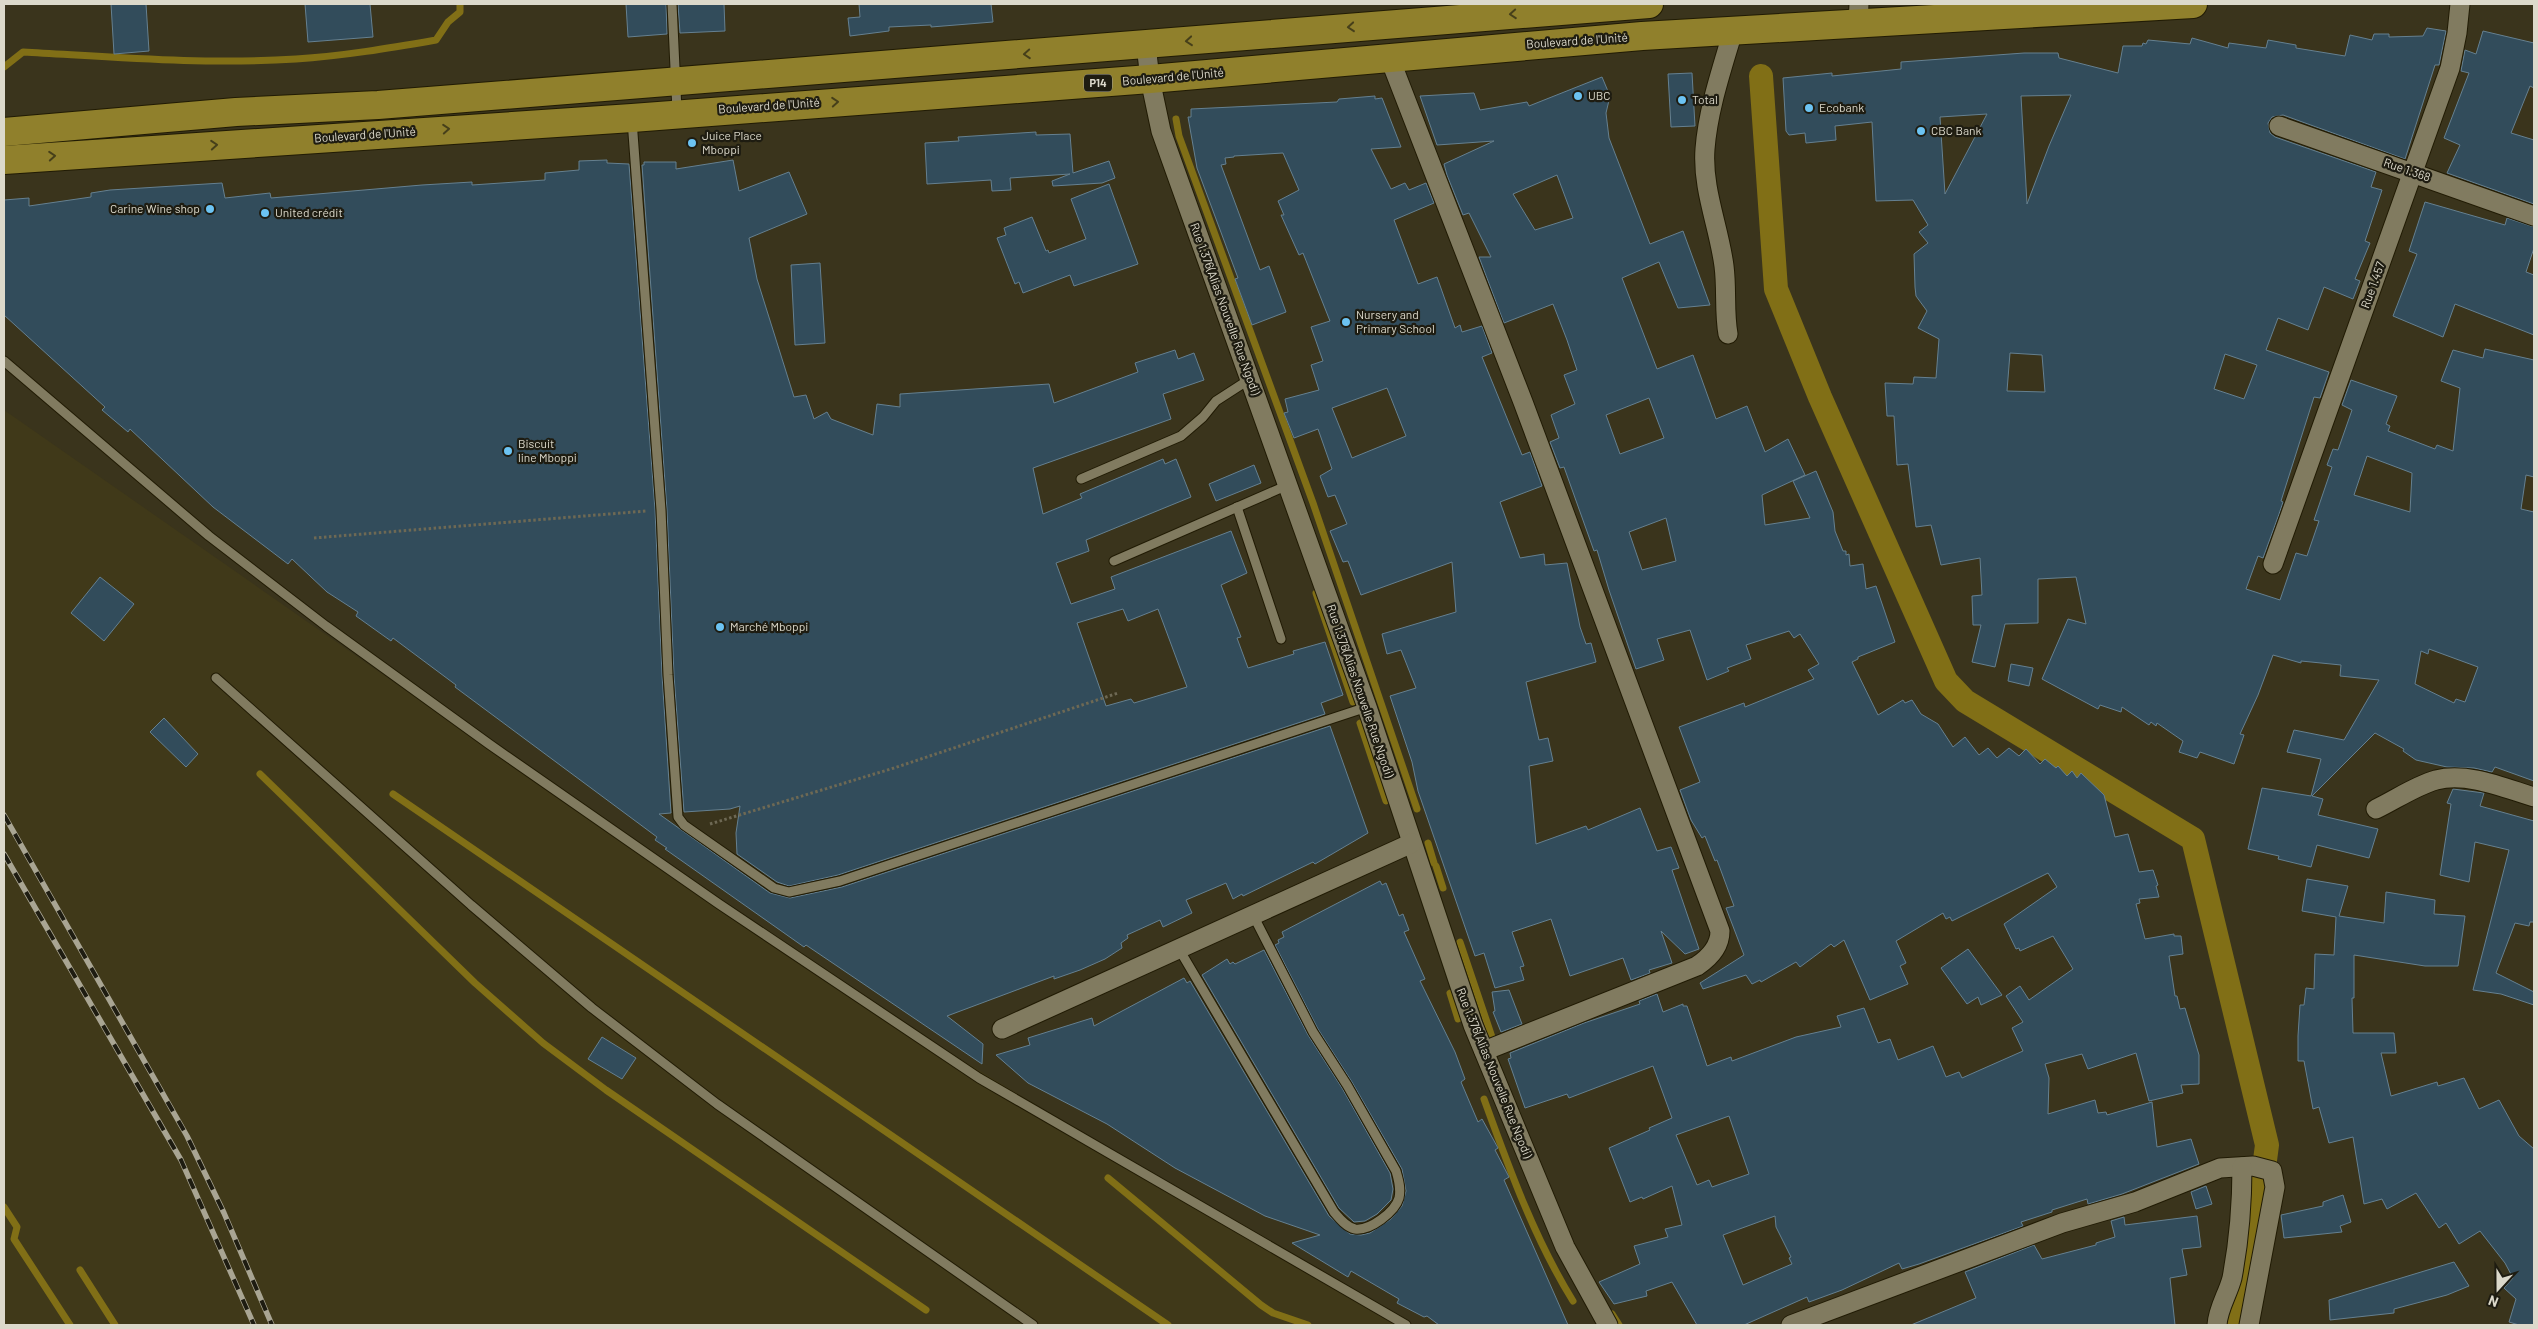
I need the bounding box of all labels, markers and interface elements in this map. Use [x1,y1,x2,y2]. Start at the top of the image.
one-way arrow [1509,9,1517,20]
one-way arrow [1347,21,1355,32]
street label: Boulevard de l'Unité [1526,29,1628,51]
one-way arrow [1185,35,1193,46]
one-way arrow [1023,48,1031,59]
street label: Boulevard de l'Unité [1121,65,1224,87]
road number: P14 [1084,75,1112,92]
place label: UBC [1588,88,1611,102]
marker: UBC [1572,90,1584,102]
place label: Total [1692,92,1718,106]
street label: Boulevard de l'Unité [718,94,820,116]
marker: Total [1676,94,1688,106]
one-way arrow [832,96,840,107]
place label: Ecobank [1819,100,1864,114]
marker: Ecobank [1803,102,1815,114]
street label: Boulevard de l'Unité [314,123,416,145]
place label: CBC Bank [1931,123,1982,137]
one-way arrow [443,124,451,135]
marker: CBC Bank [1915,125,1927,137]
place label: Juice Place Mboppi [702,128,762,156]
marker: Juice Place Mboppi [686,137,698,149]
one-way arrow [211,139,219,150]
one-way arrow [49,151,57,162]
street label: Rue 1.368 [2382,155,2433,184]
place label: Carine Wine shop [110,201,200,215]
marker: Carine Wine shop [204,203,216,215]
place label: United crédit [275,205,343,219]
marker: United crédit [259,207,271,219]
street label: Rue 1.376(Alias Nouvelle Rue Ngodi) [1188,221,1264,398]
street label: Rue 1.457 [2357,259,2387,310]
place label: Nursery and Primary School [1356,307,1435,335]
marker: Nursery and Primary School [1340,316,1352,328]
place label: Biscuit line Mboppi [518,436,577,464]
marker: Biscuit line Mboppi [502,445,514,457]
street label: Rue 1.376(Alias Nouvelle Rue Ngodi) [1325,602,1398,780]
place label: Marché Mboppi [730,619,808,633]
marker: Marché Mboppi [714,621,726,633]
street label: Rue 1.376(Alias Nouvelle Rue Ngodi) [1454,985,1536,1161]
north arrow [2473,1264,2523,1314]
text: N [2486,1292,2501,1311]

